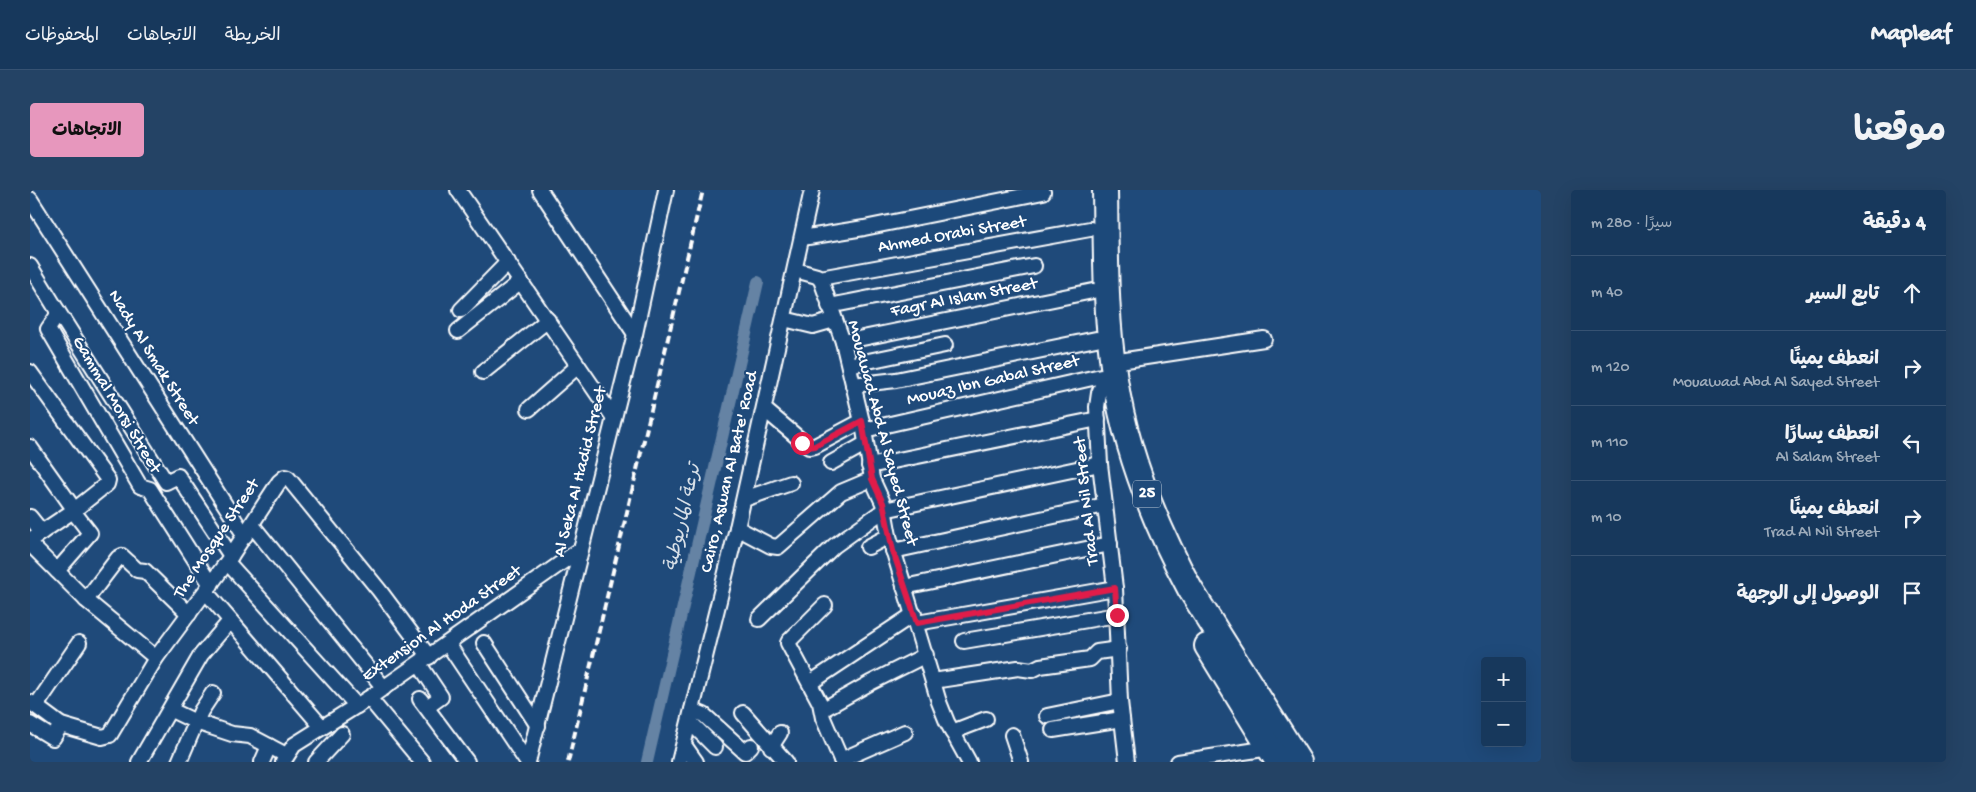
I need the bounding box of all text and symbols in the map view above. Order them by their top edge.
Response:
text: Mapleaf [1871,20,1951,49]
text: المحفوظات [25,26,99,47]
text: الاتجاهات [127,26,197,47]
text: الخريطة [225,26,281,47]
button: الاتجاهات [30,103,144,157]
text: موقعنا [1853,113,1946,154]
street label: Ahmed Orabi Street [876,211,1029,258]
text: 4 دقيقة [1863,212,1926,237]
text: سيرًا · 280 m [1591,215,1672,234]
street label: Fagr Al Islam Street [888,273,1041,323]
icon: ahead [1898,279,1926,307]
text: 40 m [1591,284,1623,303]
text: تابع السير [1807,284,1879,307]
street label: Nady Al Smak Street [103,286,204,431]
street label: Mouawad Abd Al Sayed Street [842,318,923,549]
street label: Gammal Morsi Street [67,333,166,479]
text: انعطف يمينًا [1790,349,1879,372]
street label: Mouaz Ibn Gabal Street [905,351,1083,411]
icon: right [1898,354,1926,382]
text: 120 m [1591,359,1630,378]
street label: Cairo, Aswan Al Bate' Road [697,368,764,575]
text: Mouawad Abd Al Sayed Street [1673,374,1879,393]
street label: Al Seka Al Hadid Street [550,383,613,560]
text: انعطف يسارًا [1785,424,1879,447]
icon: left [1898,429,1926,457]
route start [791,432,814,455]
street label: Trad Al Nil Street [1070,434,1104,567]
text: 110 m [1591,434,1628,453]
text: Al Salam Street [1776,449,1879,468]
water label: ترعة الماريوطية [661,459,708,574]
street label: The Mosque Street [169,474,266,603]
road number: 25 [1133,480,1161,508]
text: انعطف يمينًا [1790,499,1879,522]
icon: right [1898,504,1926,532]
text: 10 m [1591,509,1622,528]
text: Trad Al Nil Street [1764,524,1879,543]
street label: Extension Al Hoda Street [358,560,527,687]
icon: arrive [1898,579,1926,607]
text: الوصول إلى الوجهة [1736,584,1879,607]
route end [1106,604,1129,627]
map controls [1481,657,1526,747]
button: + [1481,657,1526,702]
button: − [1481,702,1526,747]

